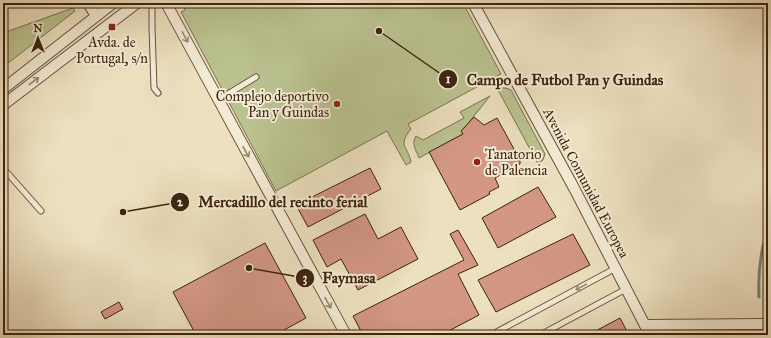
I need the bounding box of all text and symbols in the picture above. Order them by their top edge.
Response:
north arrow [18,18,58,58]
text: N [33,22,43,35]
marker: Avda. de Portugal, s/n [107,22,117,32]
one-way arrow [181,31,189,43]
place label: Avda. de Portugal, s/n [76,34,148,67]
callout: Campo de Futbol Pan y Guindas [438,66,671,93]
text: Campo de Futbol Pan y Guindas [467,71,664,90]
text: 1 [446,72,451,86]
one-way arrow [28,77,39,86]
place label: Complejo deportivo Pan y Guindas [216,88,329,121]
marker: Complejo deportivo Pan y Guindas [332,99,342,109]
street label: Avenida Comunidad Europea [539,104,633,261]
one-way arrow [243,146,251,158]
place label: Tanatorio de Palencia [485,146,547,179]
marker: Tanatorio de Palencia [472,157,482,167]
callout: Mercadillo del recinto ferial [170,189,375,216]
text: Mercadillo del recinto ferial [198,193,369,211]
text: 2 [177,195,184,209]
callout: Faymasa [295,264,384,291]
text: Faymasa [322,269,376,288]
text: 3 [303,271,308,286]
one-way arrow [575,283,587,291]
one-way arrow [325,297,333,309]

